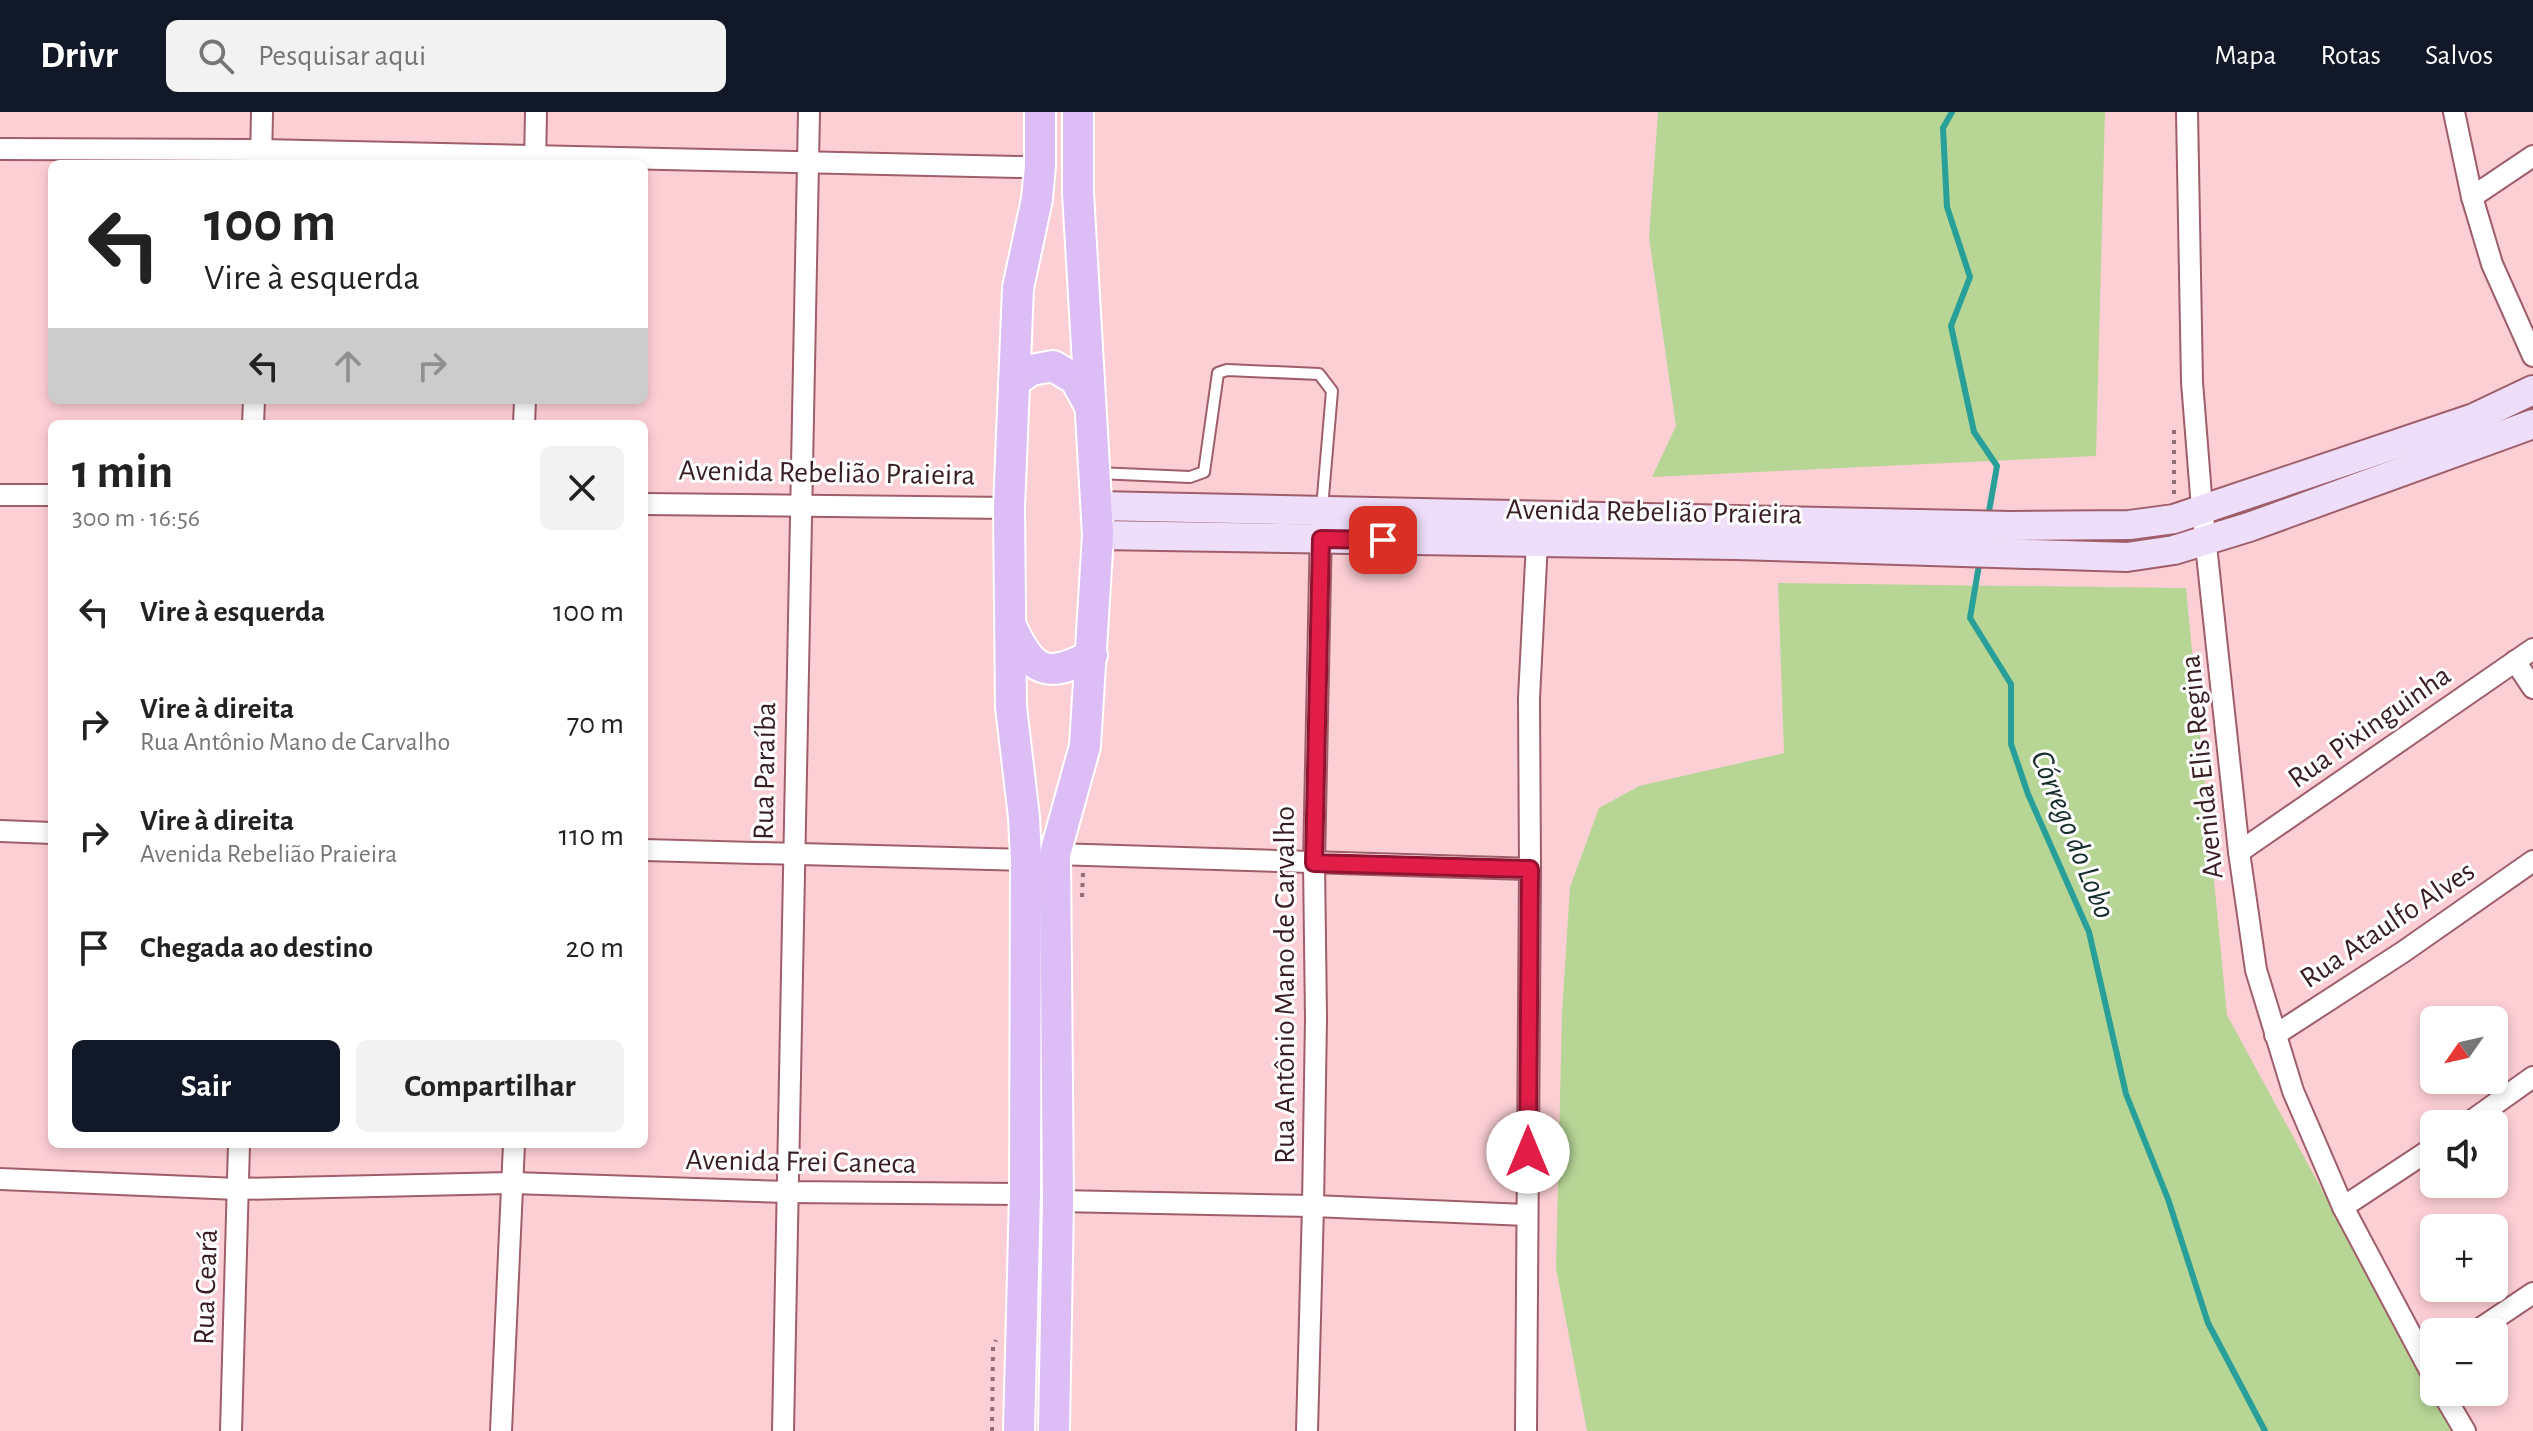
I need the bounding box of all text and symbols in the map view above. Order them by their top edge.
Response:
search box [166,20,726,92]
icon: search [194,34,238,78]
text: Drivr [40,37,118,75]
text: Pesquisar aqui [258,41,426,71]
text: Mapa [2215,42,2276,70]
text: Rotas [2320,42,2381,70]
text: Salvos [2425,42,2493,70]
icon: left [72,192,176,296]
text: 100 m [204,195,336,251]
text: Vire à esquerda [204,260,420,296]
icon: left [242,344,286,388]
icon: ahead [326,344,370,388]
icon: right [410,344,454,388]
button: close [540,446,624,530]
text: 1 min [72,449,173,497]
street label: Avenida Rebelião Praieira [678,455,976,491]
street label: Avenida Rebelião Praieira [1505,494,1803,530]
text: 300 m · 16:56 [72,505,200,531]
pin [1349,506,1417,574]
icon: arrive [1361,518,1405,562]
icon: left [72,590,116,634]
text: Vire à esquerda [140,597,325,627]
text: 100 m [553,597,624,627]
street label: Avenida Elis Regina [2175,653,2229,881]
street label: Rua Pixinguinha [2283,660,2456,794]
text: Vire à direita [140,694,294,724]
icon: right [72,702,116,746]
street label: Rua Paraíba [749,702,781,840]
text: 70 m [567,709,624,739]
text: Rua Antônio Mano de Carvalho [140,729,450,755]
water label: Córrego do Lobo [2025,746,2121,923]
text: Vire à direita [140,806,294,836]
street label: Rua Antônio Mano de Carvalho [1270,806,1300,1164]
icon: right [72,814,116,858]
text: 110 m [559,821,624,851]
text: Avenida Rebelião Praieira [140,841,397,867]
street label: Rua Ataulfo Alves [2295,856,2480,994]
icon: arrive [72,926,116,970]
text: Chegada ao destino [140,933,373,963]
text: 20 m [566,933,624,963]
north arrow [2420,1006,2508,1094]
map controls [2420,1006,2508,1406]
button: Sair [72,1040,340,1132]
button: Compartilhar [356,1040,624,1132]
position arrow [1486,1110,1570,1194]
button: sound [2420,1110,2508,1198]
street label: Avenida Frei Caneca [685,1145,917,1179]
button: + [2420,1214,2508,1302]
street label: Rua Ceará [189,1229,223,1345]
button: − [2420,1318,2508,1406]

